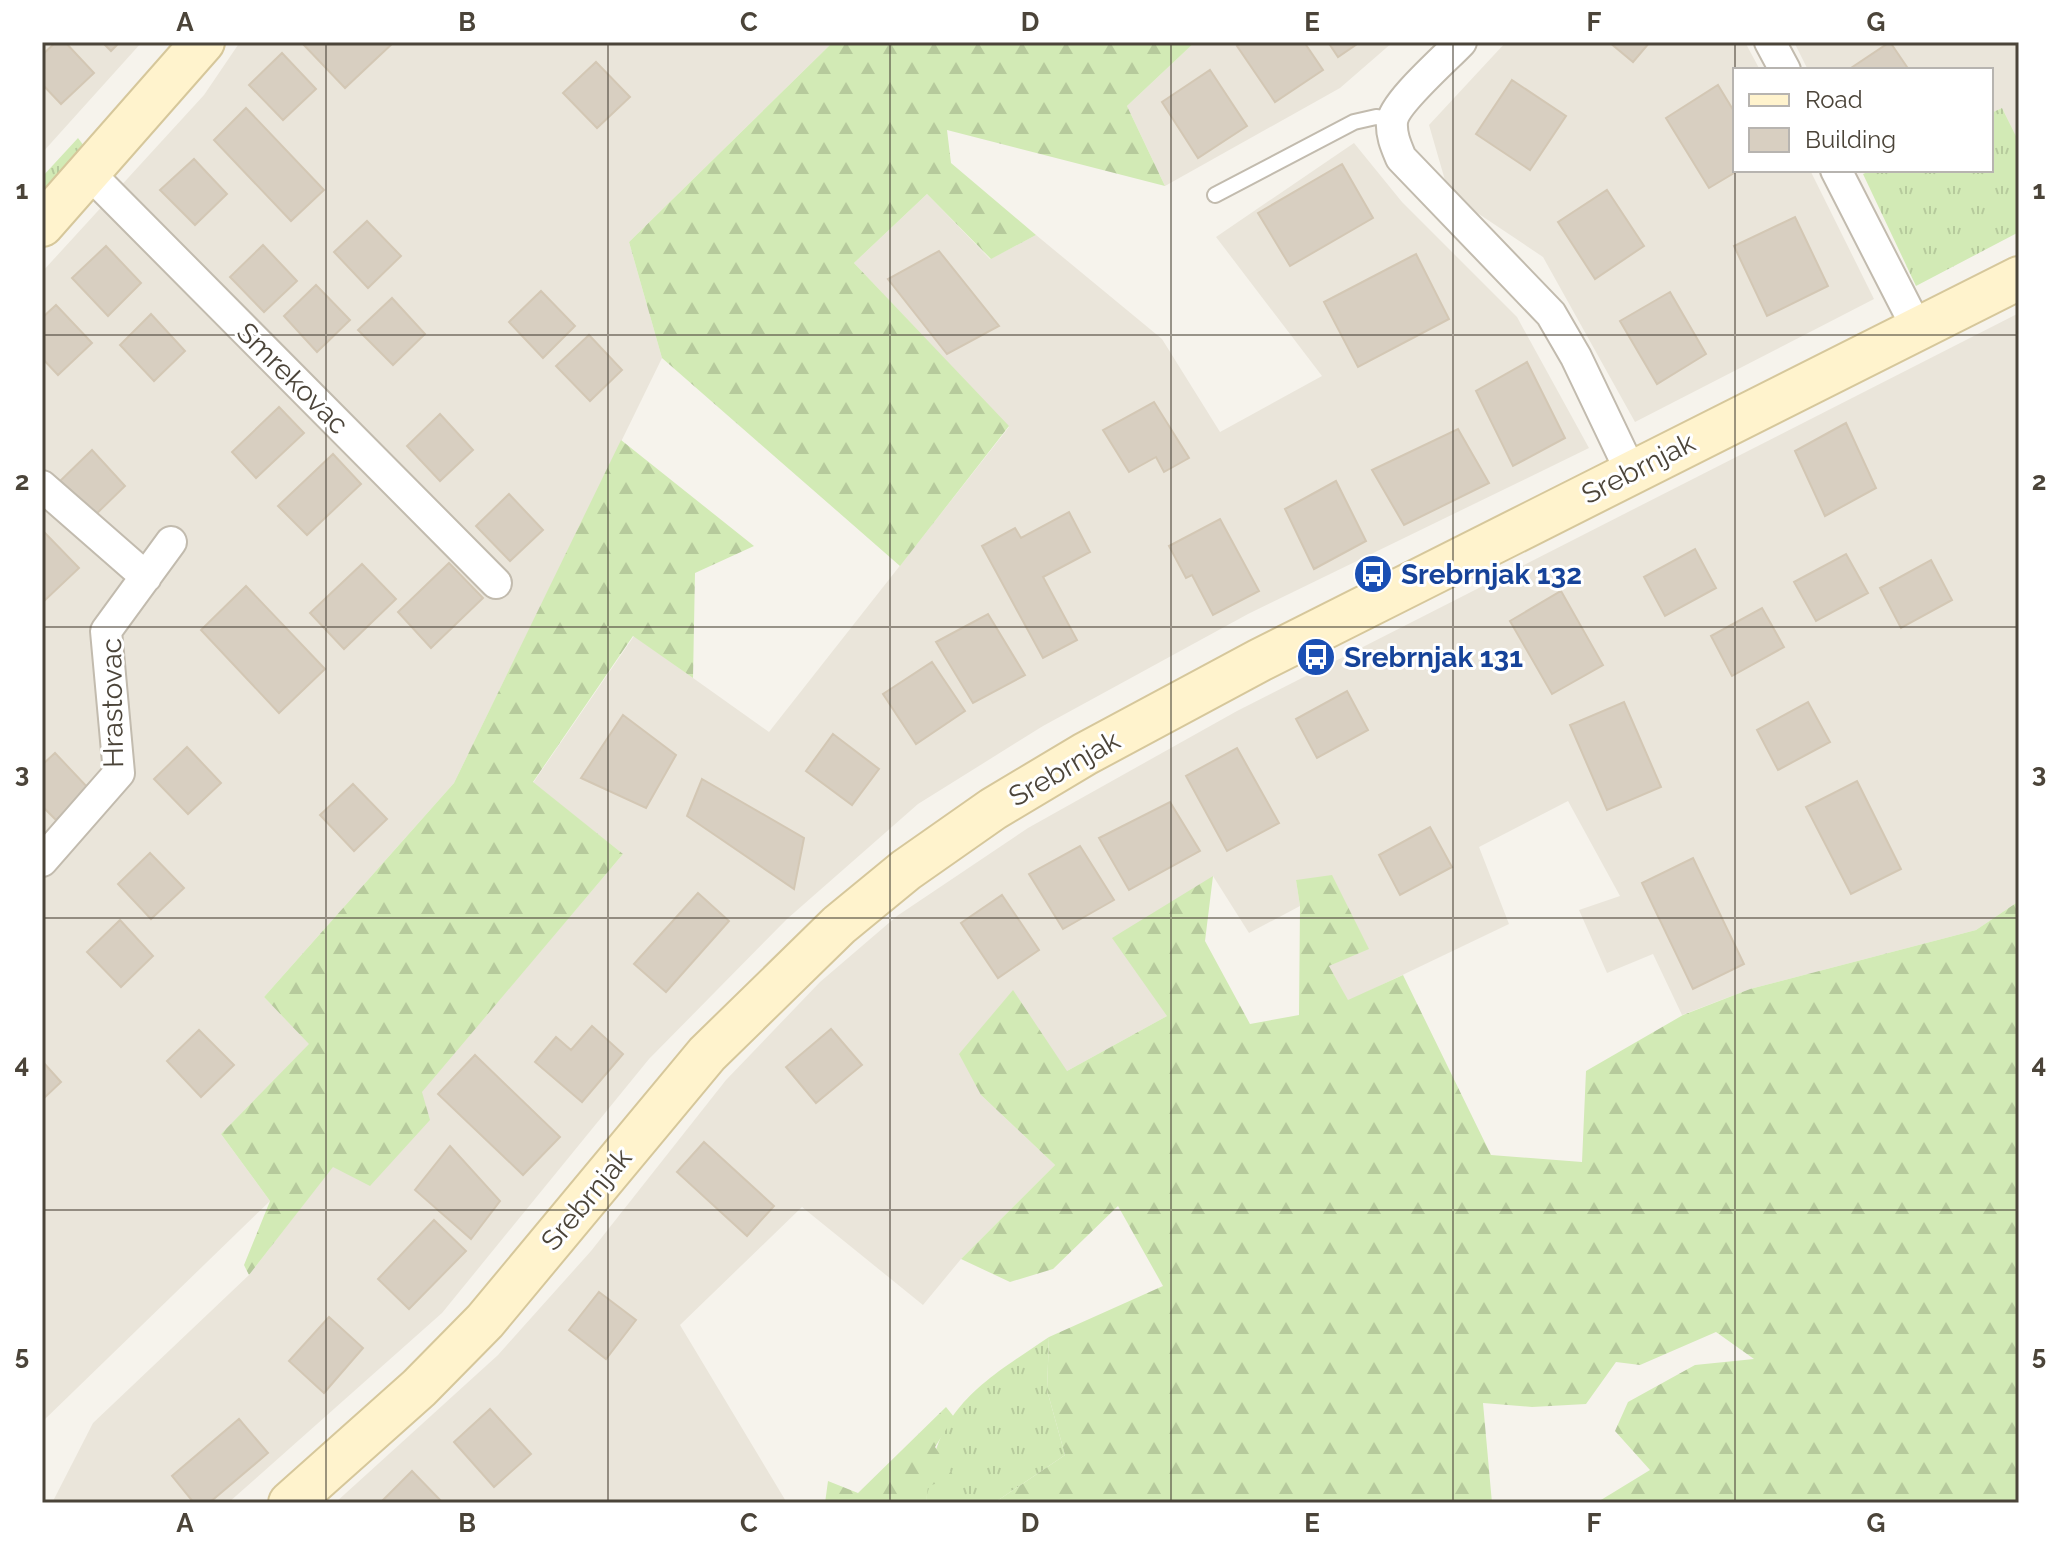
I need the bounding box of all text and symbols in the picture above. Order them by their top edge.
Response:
text: A [176,7,194,37]
text: B [458,7,476,37]
text: C [740,7,758,37]
text: D [1021,7,1039,37]
text: E [1304,7,1320,37]
text: F [1587,7,1602,37]
text: G [1867,7,1885,37]
legend [1733,68,1993,172]
text: Road [1805,85,1863,114]
text: Building [1805,125,1896,154]
text: 1 [16,175,29,205]
text: 1 [2033,175,2046,205]
street label: Smrekovac [230,316,355,441]
street label: Srebrnjak [1576,426,1700,511]
text: 2 [15,466,29,496]
text: 2 [2032,466,2046,496]
bus stop icon: Srebrnjak 132 [1352,553,1394,595]
place label: Srebrnjak 132 [1401,558,1582,591]
bus stop icon: Srebrnjak 131 [1295,636,1337,678]
street label: Hrastovac [95,638,130,768]
place label: Srebrnjak 131 [1344,641,1523,674]
street label: Srebrnjak [1003,723,1126,813]
text: 3 [15,758,29,788]
text: 3 [2032,758,2046,788]
text: 4 [15,1049,29,1079]
text: 4 [2032,1049,2046,1079]
street label: Srebrnjak [534,1142,639,1257]
text: 5 [15,1340,29,1370]
text: 5 [2032,1340,2046,1370]
text: A [176,1508,194,1538]
text: B [458,1508,476,1538]
text: C [740,1508,758,1538]
text: D [1021,1508,1039,1538]
text: E [1304,1508,1320,1538]
text: F [1587,1508,1602,1538]
text: G [1867,1508,1885,1538]

